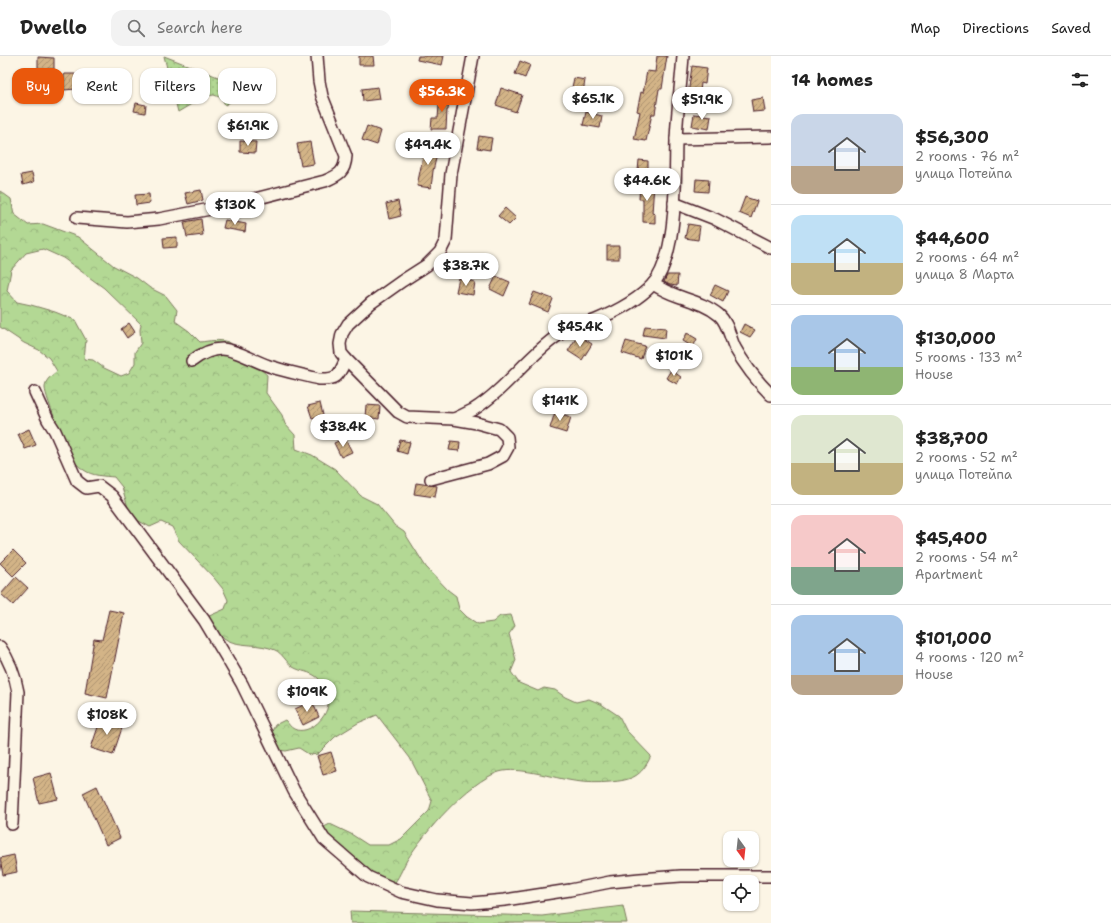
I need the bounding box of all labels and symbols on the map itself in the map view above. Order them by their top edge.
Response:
pin: $56.3K [409,79,475,113]
pin: $65.1K [560,86,626,120]
pin: $51.9K [669,87,735,121]
pin: $61.9K [215,113,281,147]
pin: $49.4K [395,132,461,166]
pin: $44.6K [614,168,680,202]
pin: $130K [207,192,263,226]
pin: $38.7K [433,253,499,287]
pin: $45.4K [547,314,613,348]
pin: $101K [646,343,702,377]
pin: $141K [532,388,588,422]
pin: $38.4K [310,414,376,448]
pin: $109K [279,679,335,713]
pin: $108K [79,702,135,736]
north arrow [723,831,759,867]

